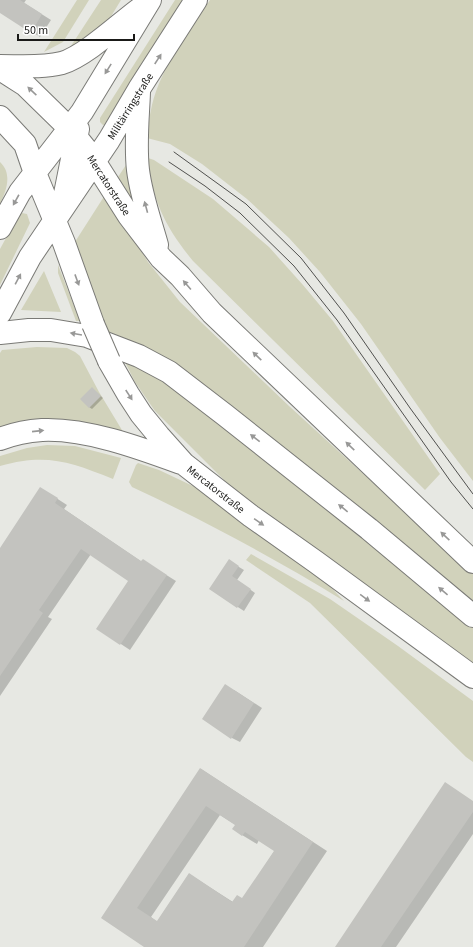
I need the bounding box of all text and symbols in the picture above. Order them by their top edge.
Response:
scale bar [18,16,134,42]
text: 50 m [24,22,48,39]
one-way arrow [155,53,162,65]
one-way arrow [104,63,111,75]
street label: Militärringstraße [104,70,157,143]
one-way arrow [27,86,37,96]
street label: Mercatorstraße [83,152,134,219]
one-way arrow [12,194,19,205]
one-way arrow [143,201,149,213]
one-way arrow [15,273,22,285]
one-way arrow [74,274,80,286]
one-way arrow [183,280,192,290]
one-way arrow [70,331,82,337]
one-way arrow [252,351,262,361]
one-way arrow [125,389,132,401]
one-way arrow [32,427,44,434]
one-way arrow [250,434,261,442]
one-way arrow [346,442,355,451]
street label: Mercatorstraße [184,462,248,517]
one-way arrow [338,504,349,512]
one-way arrow [254,518,265,526]
one-way arrow [440,531,450,540]
one-way arrow [438,587,448,596]
one-way arrow [359,594,370,602]

